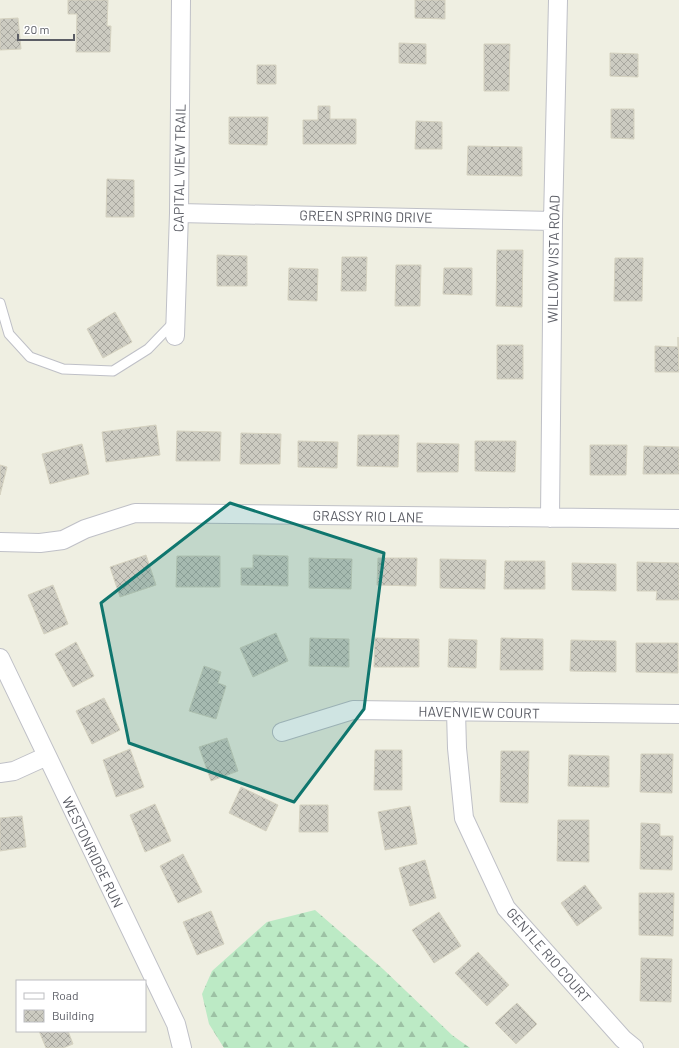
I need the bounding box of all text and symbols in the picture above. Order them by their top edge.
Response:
scale bar [18,16,74,42]
text: 20 m [24,22,50,36]
street label: CAPITAL VIEW TRAIL [169,104,189,232]
street label: WILLOW VISTA ROAD [543,195,563,323]
street label: GREEN SPRING DRIVE [299,206,433,226]
street label: GRASSY RIO LANE [312,507,424,525]
street label: HAVENVIEW COURT [418,702,540,722]
street label: WESTONRIDGE RUN [59,794,127,910]
street label: GENTLE RIO COURT [503,904,595,1006]
legend [16,980,146,1032]
text: Road [52,988,79,1002]
text: Building [52,1008,94,1022]

